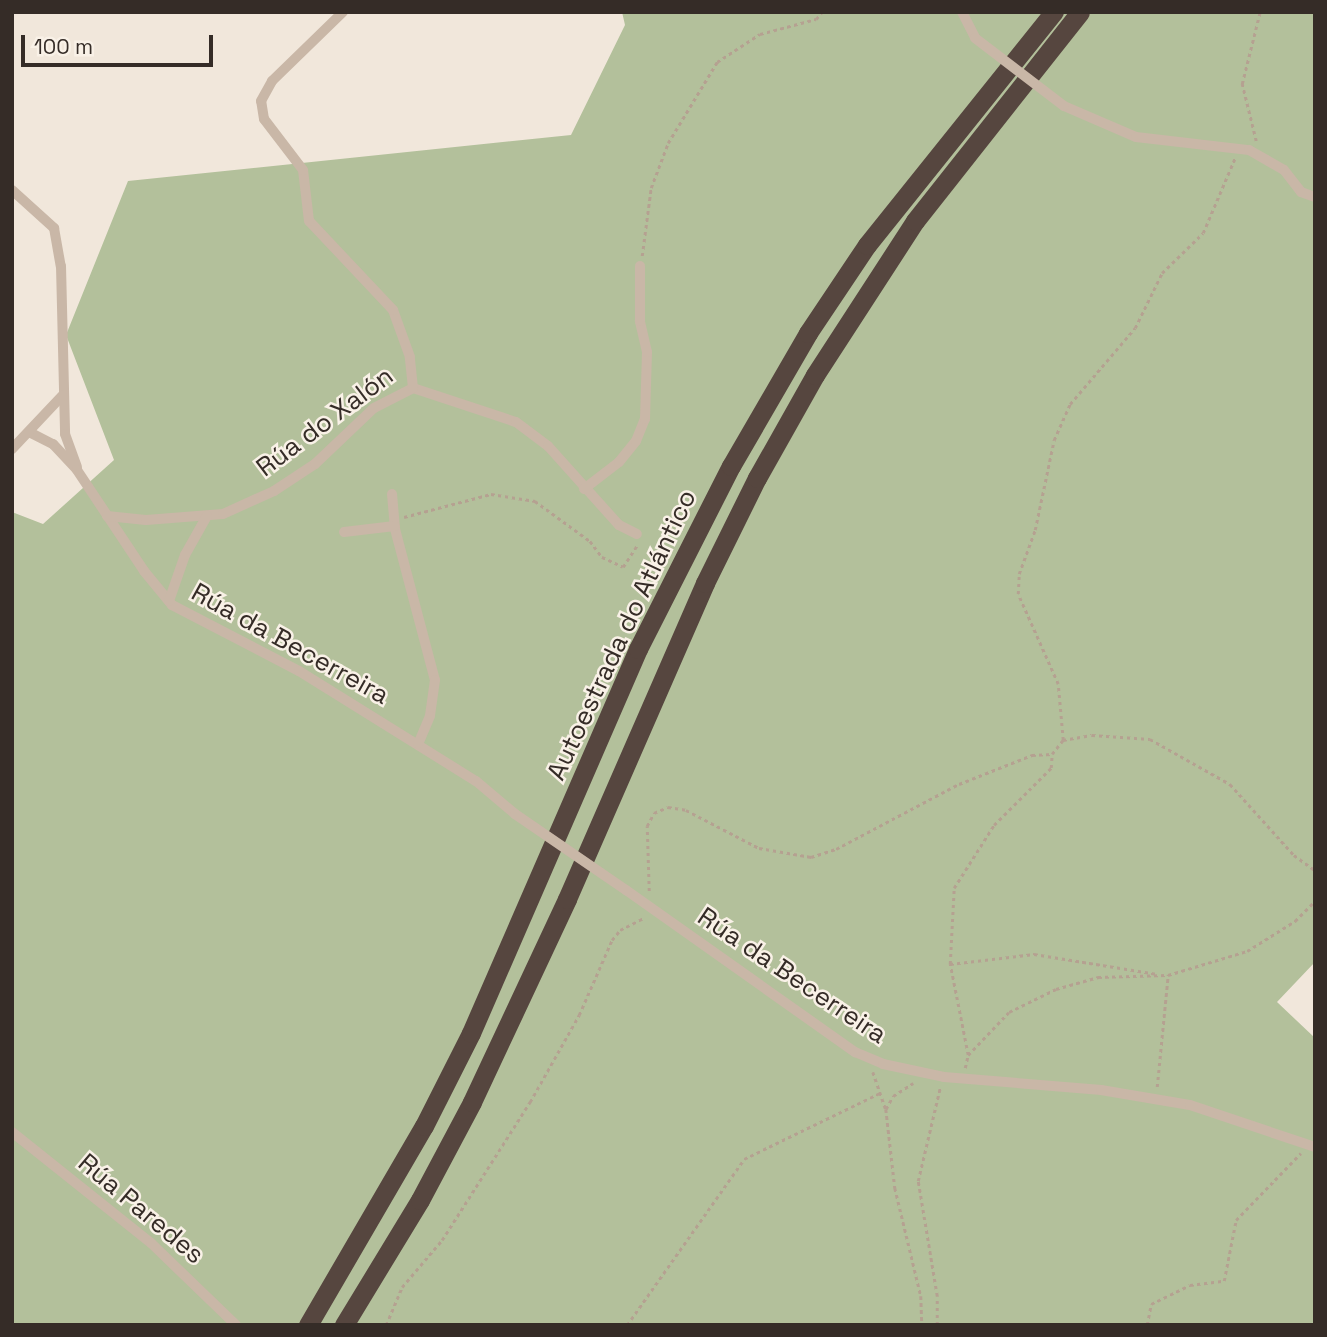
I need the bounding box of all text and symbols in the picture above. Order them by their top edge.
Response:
scale bar [24,21,217,65]
text: 100 m [34,33,93,60]
street label: Rúa do Xalón [250,360,400,484]
street label: Autoestrada do Atlántico [541,485,703,785]
street label: Rúa da Becerreira [186,577,394,711]
street label: Rúa da Becerreira [692,901,892,1051]
street label: Rúa Paredes [72,1147,210,1271]

